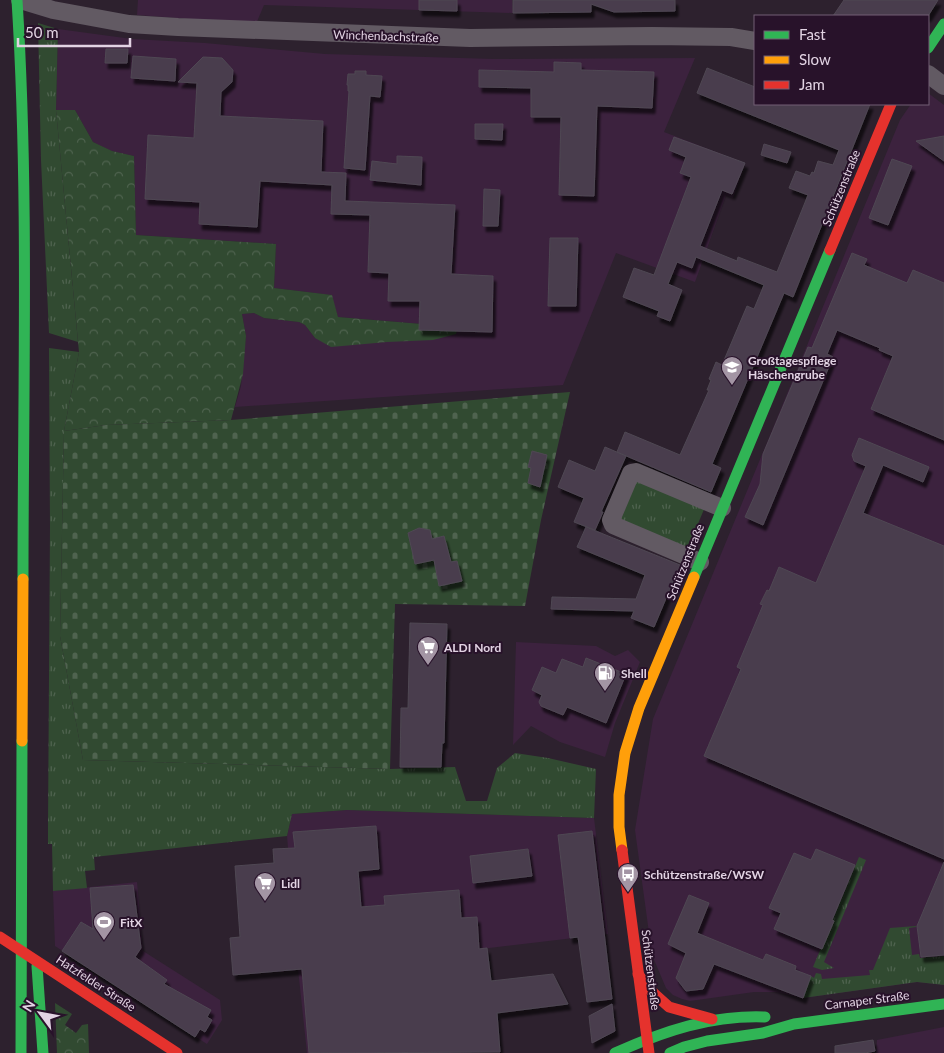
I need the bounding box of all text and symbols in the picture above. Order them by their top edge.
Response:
scale bar [18,15,130,47]
legend [754,15,929,105]
text: 50 m [25,23,59,41]
text: Fast [799,25,826,43]
street label: Winchenbachstraße [333,27,439,45]
text: Slow [799,50,831,68]
text: Jam [799,75,825,93]
street label: Schützenstraße [819,148,863,228]
place label: Großtagespflege Häschengrube [748,353,837,382]
school or university icon: Großtagespflege Häschengrube [720,355,744,386]
street label: Schützenstraße [663,522,707,602]
supermarket icon: ALDI Nord [416,635,440,666]
place label: ALDI Nord [443,640,501,655]
fuel station icon: Shell [593,661,617,692]
place label: Shell [621,666,647,681]
bus stop icon: Schützenstraße/WSW [616,862,640,893]
place label: Schützenstraße/WSW [644,867,764,882]
supermarket icon: Lidl [253,871,277,902]
place label: Lidl [281,876,300,891]
sports icon: FitX [92,910,116,941]
place label: FitX [120,915,143,930]
street label: Schützenstraße [639,929,663,1011]
street label: Hatzfelder Straße [53,952,139,1014]
street label: Carnaper Straße [824,987,910,1013]
north arrow [15,988,65,1038]
text: N [18,997,39,1015]

